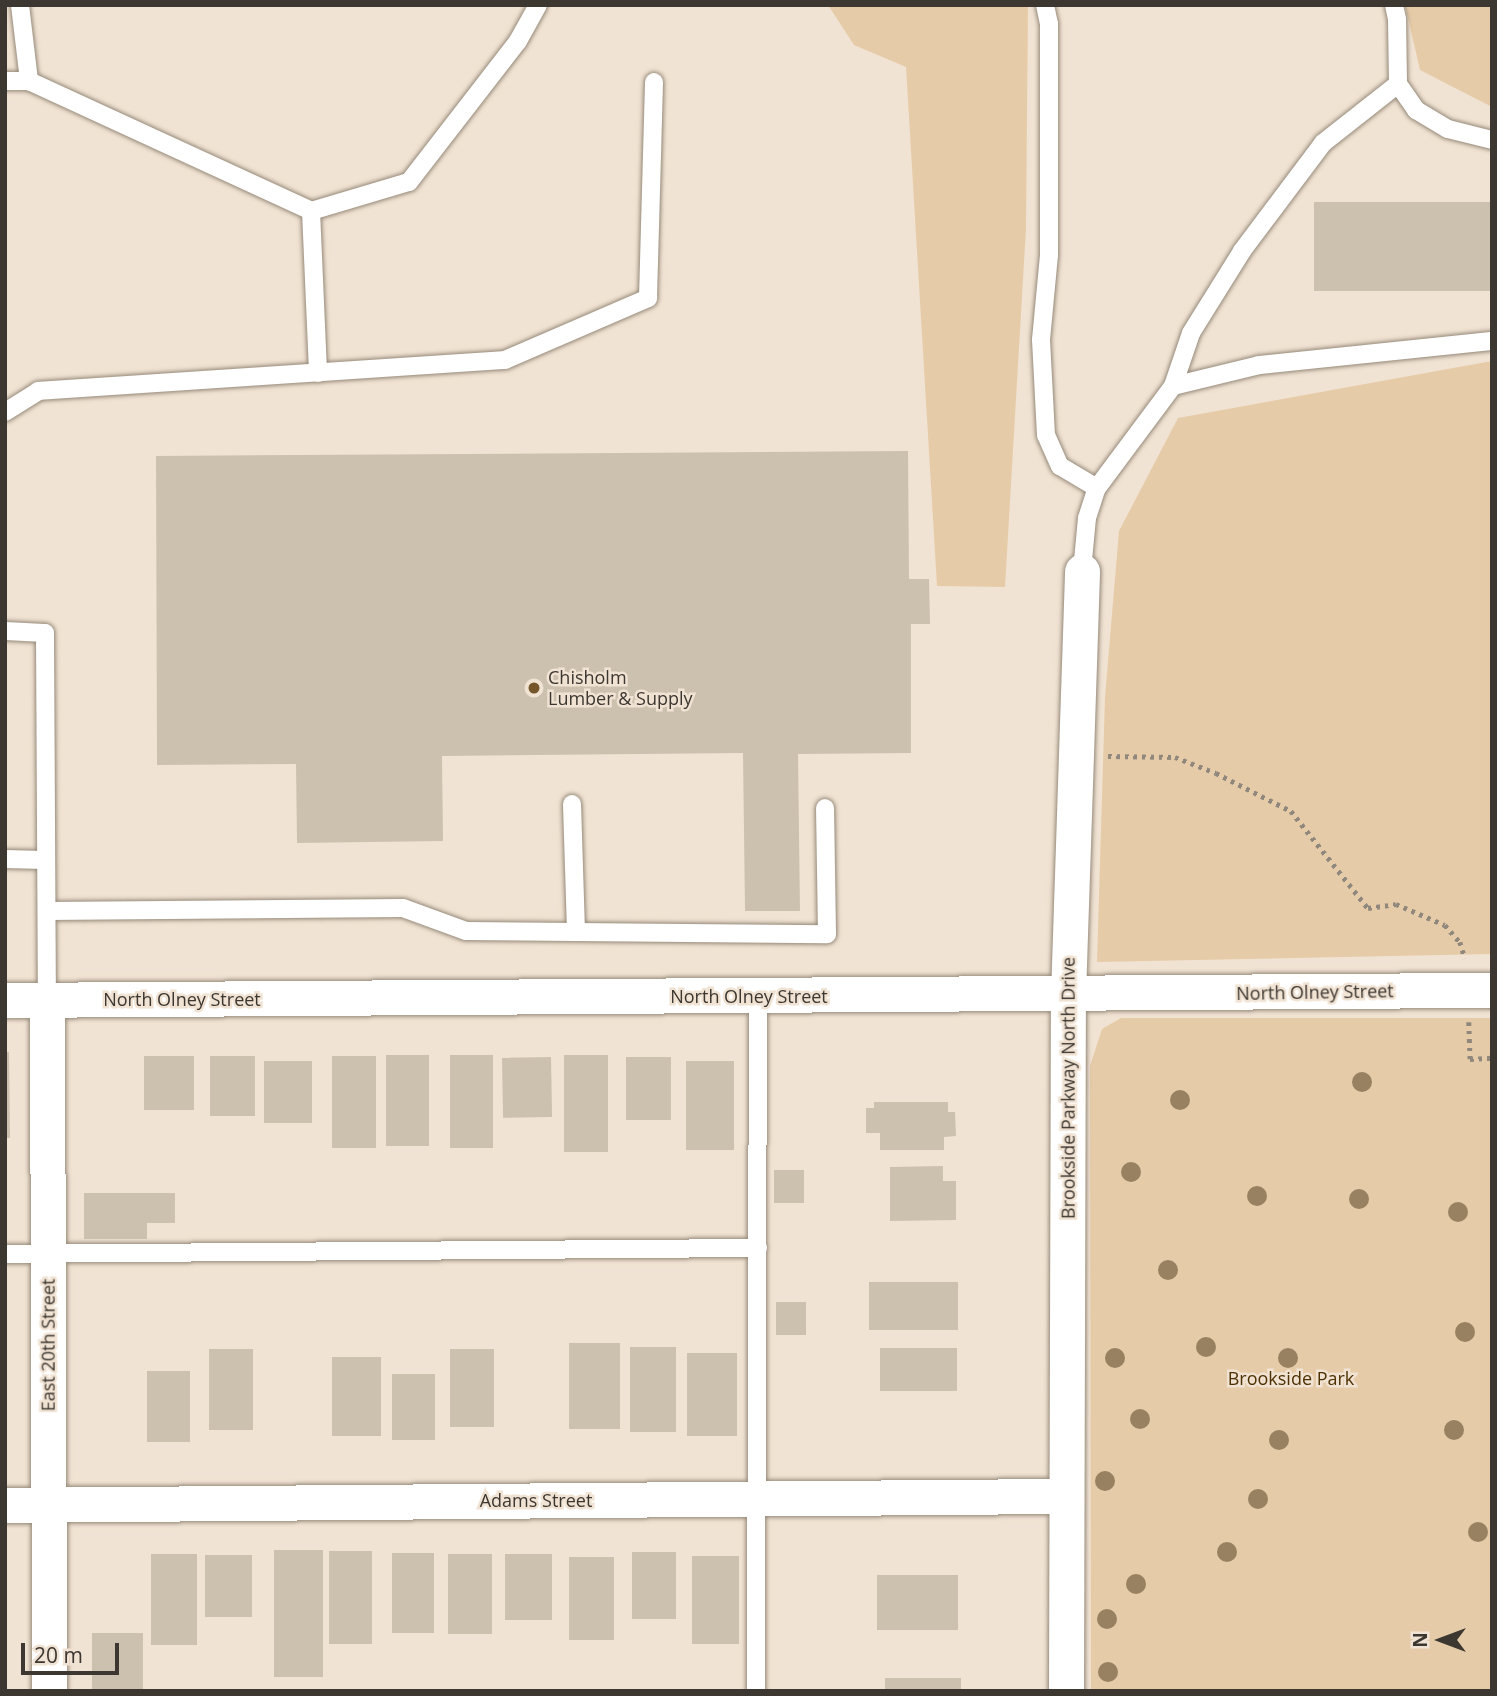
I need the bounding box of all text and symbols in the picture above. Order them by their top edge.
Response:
place label: Chisholm Lumber & Supply [548,667,693,710]
marker: Chisholm Lumber & Supply [526,680,542,696]
street label: Brookside Parkway North Drive [1057,957,1079,1219]
street label: North Olney Street [1236,980,1394,1004]
street label: North Olney Street [670,985,828,1007]
street label: North Olney Street [103,988,261,1010]
street label: East 20th Street [37,1279,59,1411]
park label: Brookside Park [1228,1367,1354,1389]
street label: Adams Street [480,1489,592,1511]
north arrow [1406,1605,1476,1675]
scale bar [24,1630,122,1674]
text: N [1407,1632,1433,1648]
text: 20 m [34,1641,83,1669]

